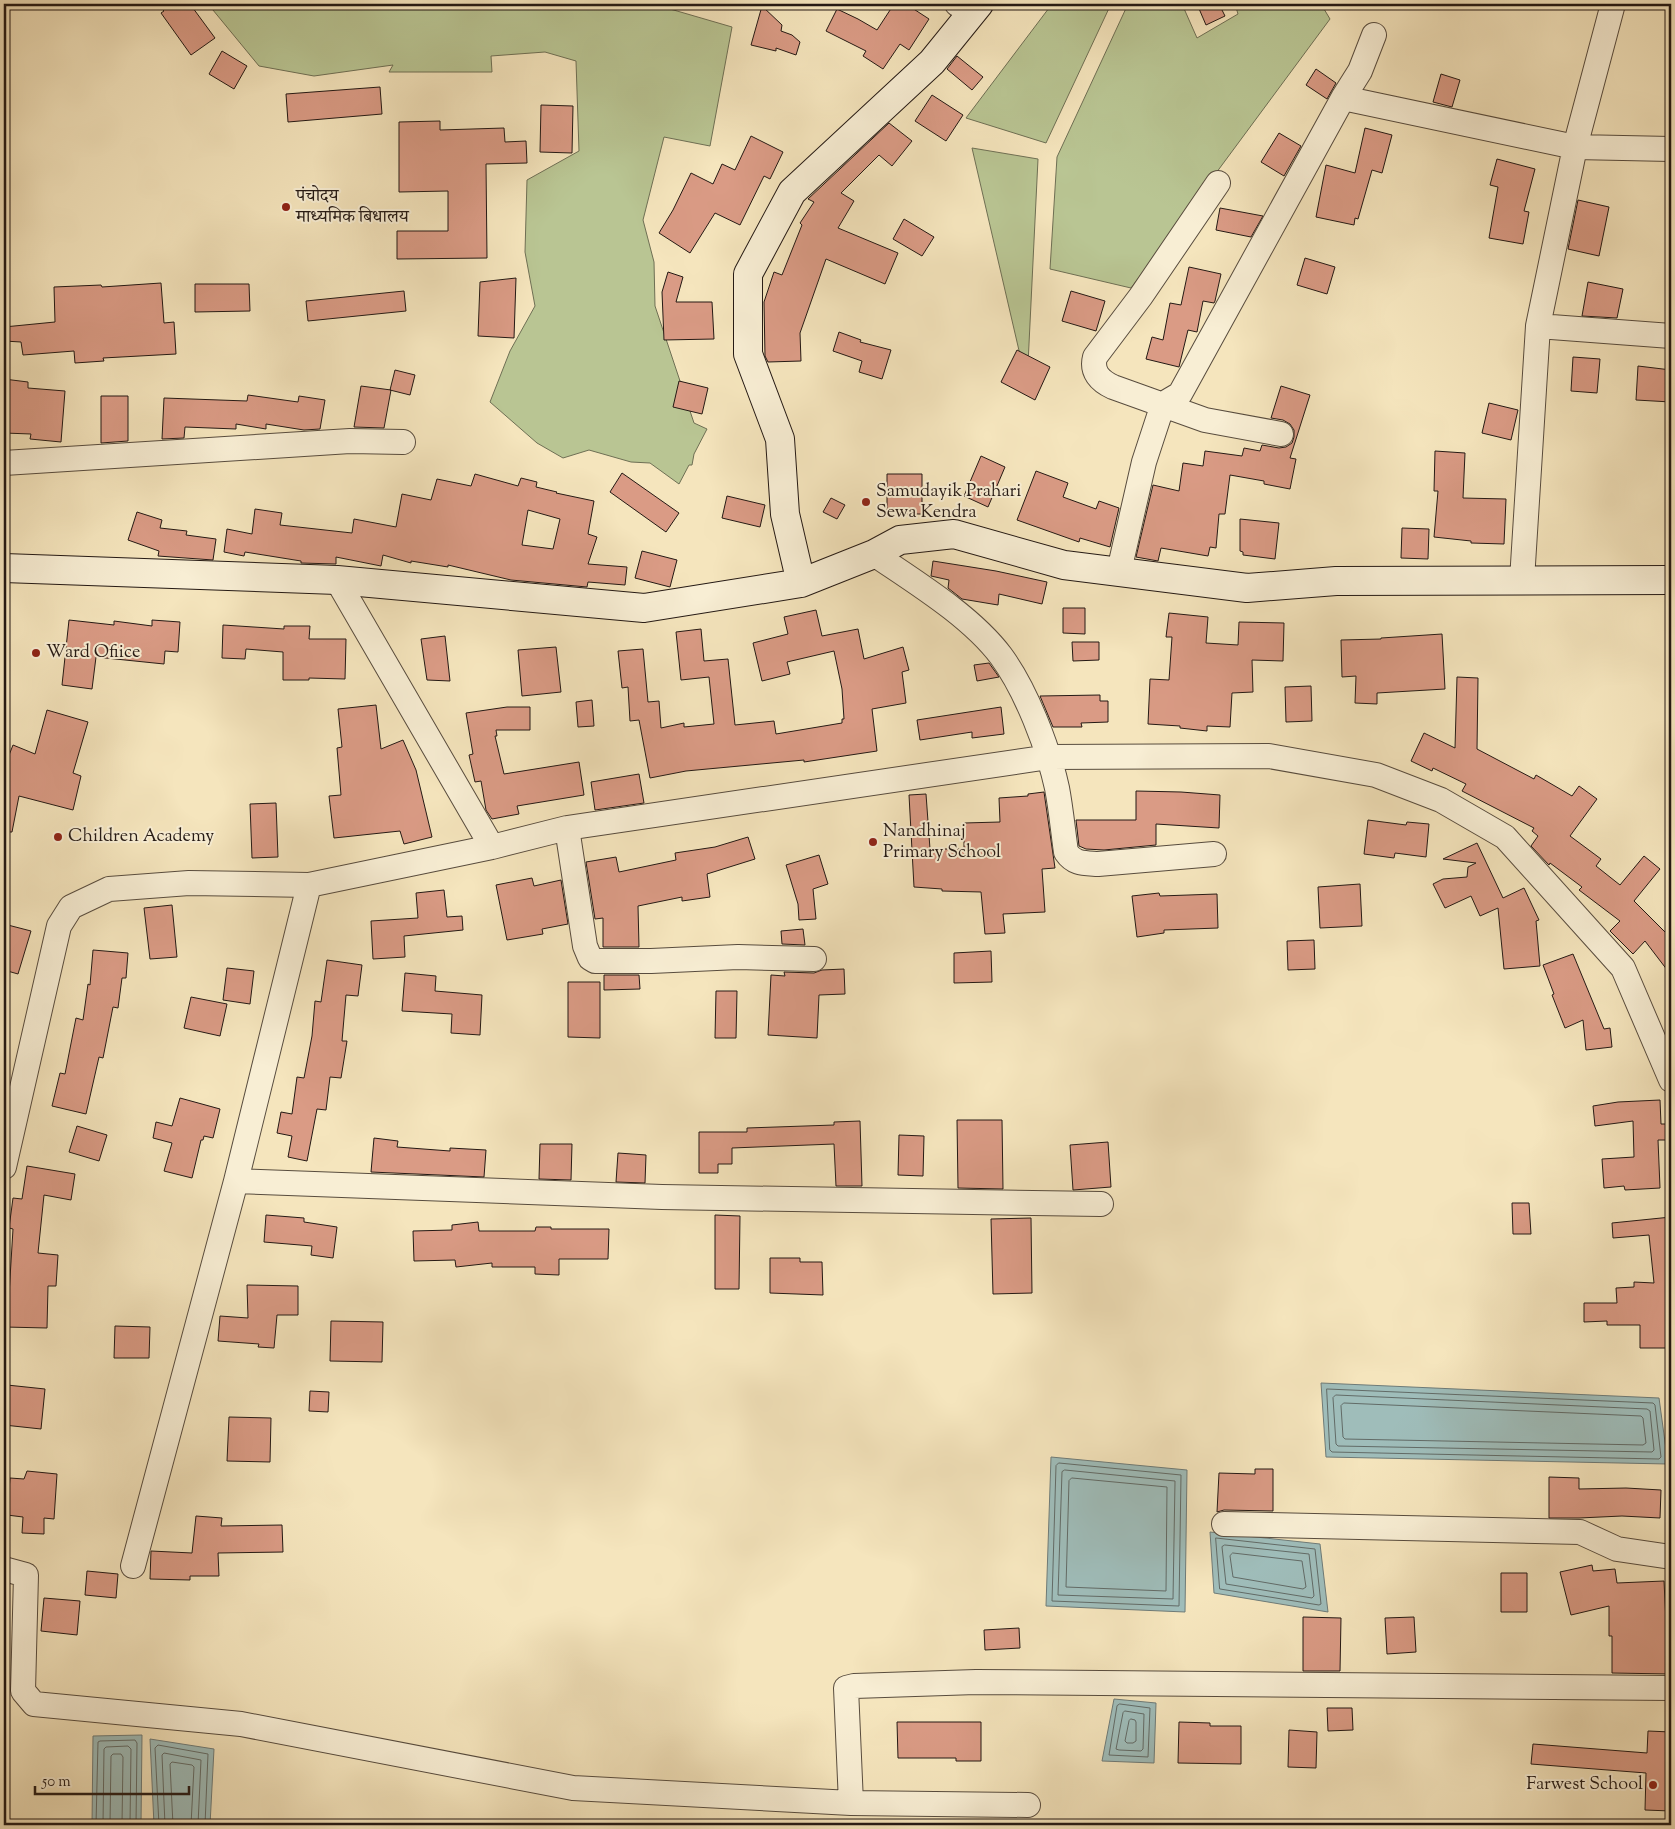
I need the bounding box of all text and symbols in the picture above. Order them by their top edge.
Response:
place label: पंचोदय माध्यमिक बिधालय [295,184,410,231]
marker: पंचोदय माध्यमिक बिधालय [280,201,292,213]
place label: Samudayik Prahari Sewa Kendra [876,479,1021,526]
marker: Samudayik Prahari Sewa Kendra [860,496,872,508]
place label: Ward Ofiice [46,640,140,666]
marker: Ward Ofiice [30,647,42,659]
place label: Nandhinaj Primary School [883,819,1001,866]
place label: Children Academy [68,824,214,850]
marker: Children Academy [52,831,64,843]
marker: Nandhinaj Primary School [867,836,879,848]
scale bar [35,1764,189,1796]
text: 50 m [41,1772,71,1793]
place label: Farwest School [1526,1772,1643,1798]
marker: Farwest School [1647,1779,1659,1791]

